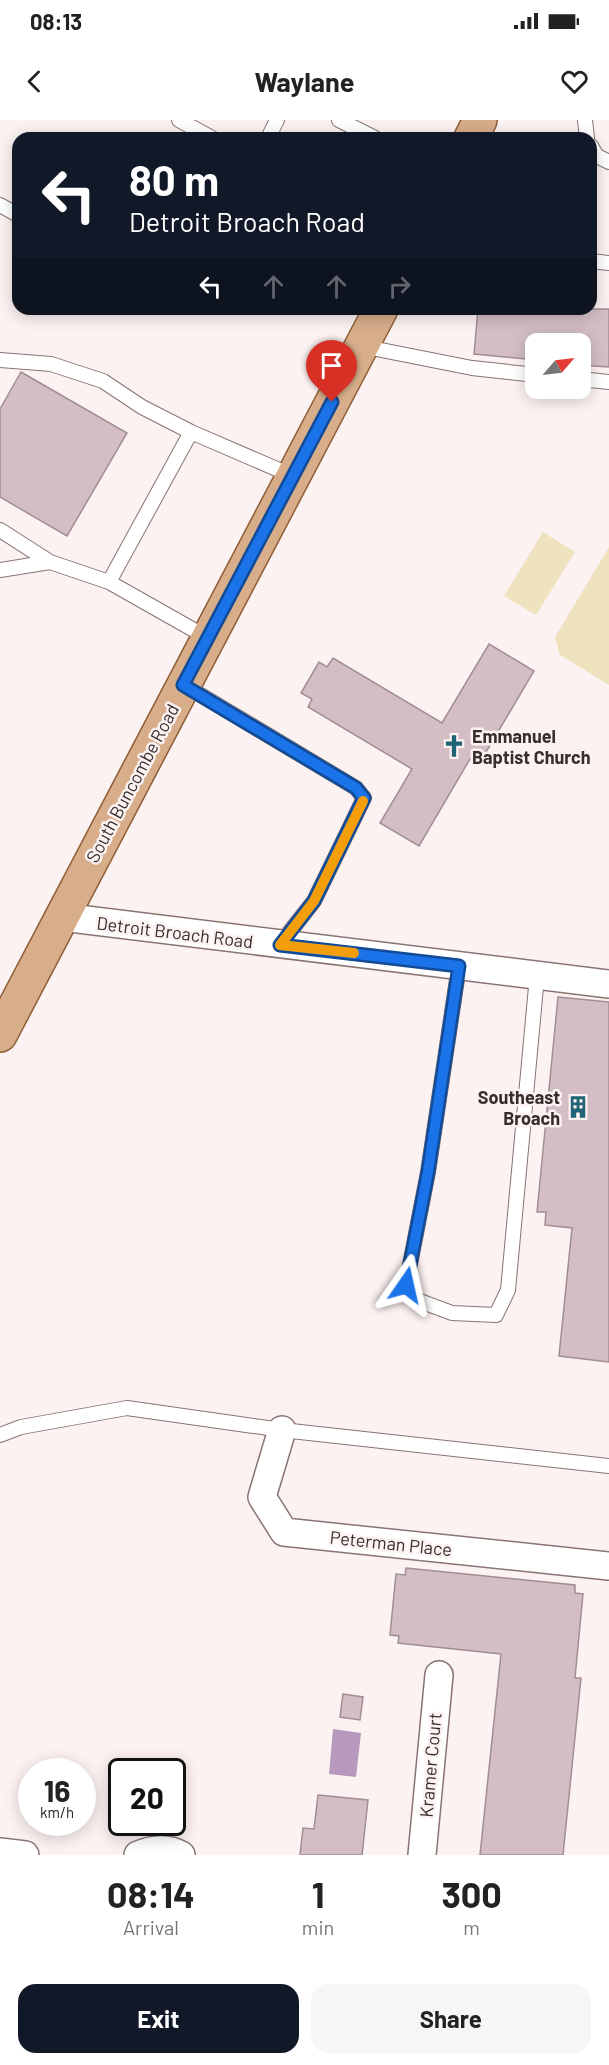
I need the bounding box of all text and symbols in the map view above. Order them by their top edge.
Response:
text: 08:13 [30,8,82,34]
icon: back [18,65,51,98]
text: Waylane [255,65,354,97]
icon: heart [558,65,591,98]
text: 80 m [129,154,219,204]
icon: left [30,156,108,234]
text: Detroit Broach Road [129,205,365,237]
icon: left [194,270,227,303]
icon: ahead [257,270,290,303]
icon: ahead [320,270,353,303]
icon: right [383,270,416,303]
north arrow [525,333,591,399]
map controls [525,333,591,399]
pin [306,340,357,402]
icon: arrive [315,349,348,382]
street label: South Buncombe Road [81,700,183,866]
place label: Emmanuel Baptist Church [472,725,591,768]
church icon: Emmanuel Baptist Church [441,733,467,759]
street label: Detroit Broach Road [96,911,254,953]
place label: Southeast Broach [478,1086,560,1129]
building icon: Southeast Broach [565,1094,591,1120]
position arrow [374,1253,438,1317]
street label: Peterman Place [329,1526,453,1560]
street label: Kramer Court [414,1712,446,1818]
speed limit sign: 20 [108,1758,186,1836]
text: 16 [44,1772,70,1808]
text: km/h [40,1803,74,1821]
text: 08:14 [107,1872,195,1915]
text: 1 [312,1872,324,1915]
text: 300 [441,1872,502,1915]
text: Arrival [123,1915,179,1939]
text: min [302,1915,334,1939]
text: m [463,1915,480,1939]
button: Exit [18,1984,299,2053]
button: Share [311,1984,591,2053]

